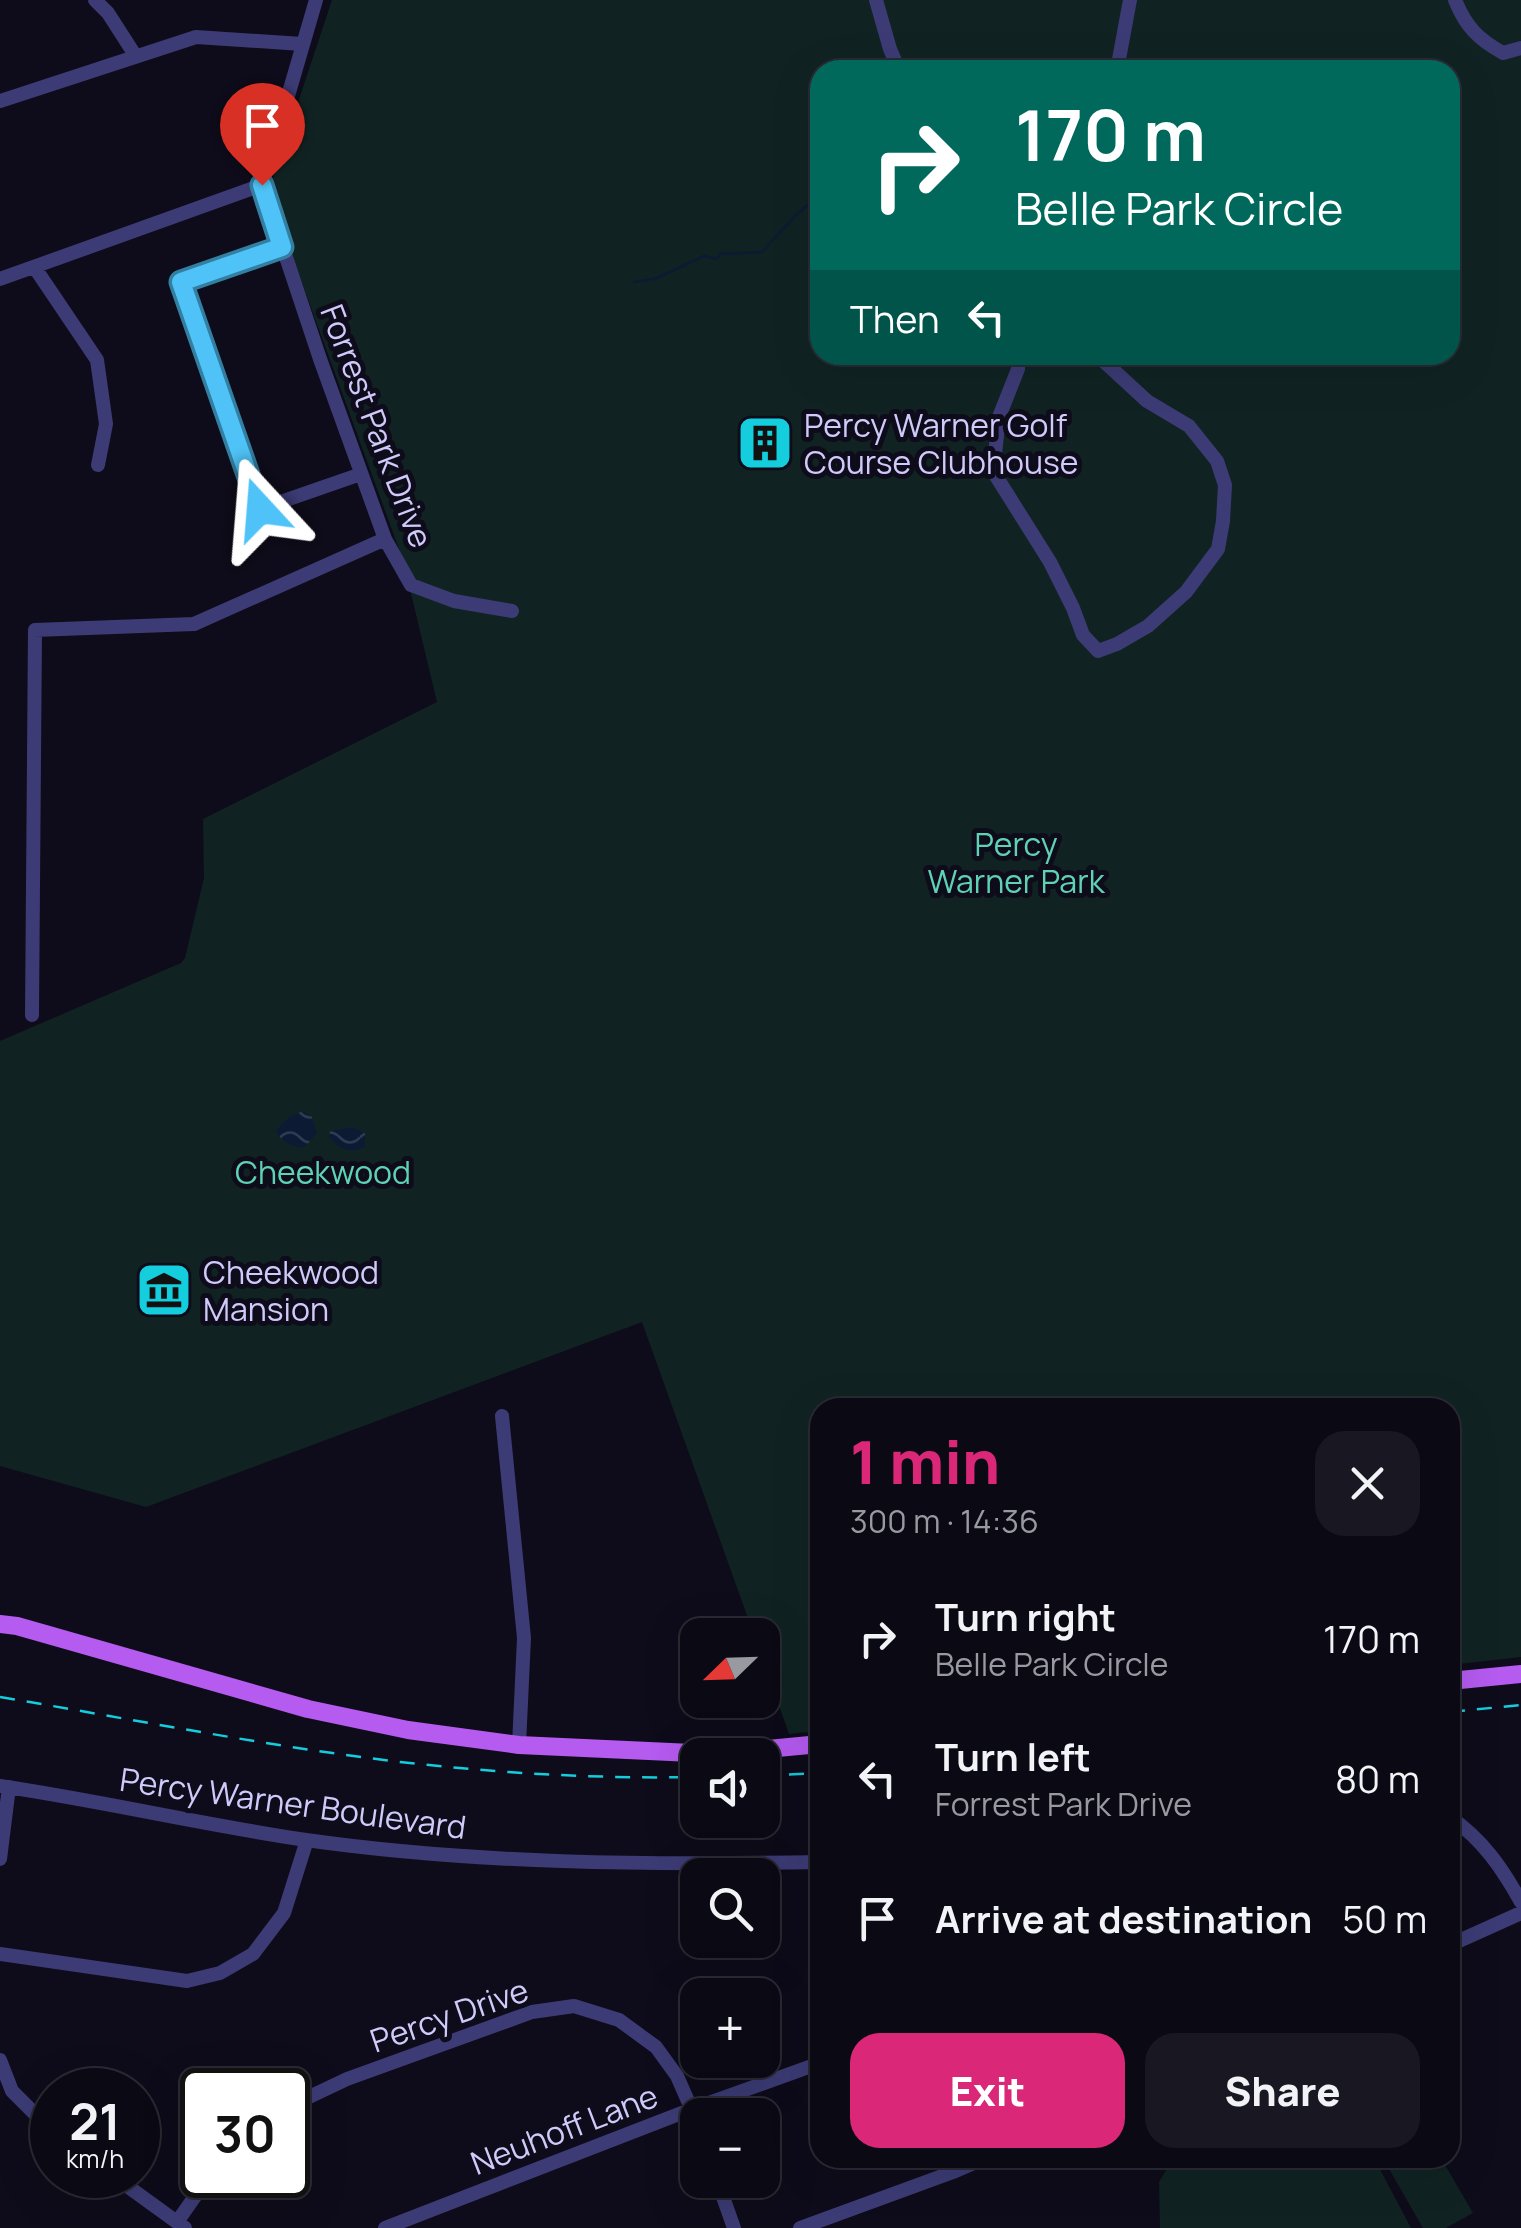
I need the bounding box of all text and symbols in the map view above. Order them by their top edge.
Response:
pin [220,83,305,186]
text: 170 m [1015,86,1206,182]
icon: arrive [235,98,290,153]
icon: right [850,100,980,230]
text: Belle Park Circle [1015,177,1343,239]
icon: left [959,290,1014,345]
text: Then [850,292,939,344]
street label: Forrest Park Drive [310,298,444,554]
place label: Percy Warner Golf Course Clubhouse [804,403,1078,484]
building icon: Percy Warner Golf Course Clubhouse [735,413,795,473]
position arrow [208,457,312,561]
park label: Percy Warner Park [927,822,1106,903]
park label: Cheekwood [235,1150,411,1194]
place label: Cheekwood Mansion [203,1250,379,1331]
museum icon: Cheekwood Mansion [134,1260,194,1320]
text: 1 min [850,1420,1000,1502]
button: close [1315,1431,1420,1536]
text: 300 m · 14:36 [850,1499,1039,1543]
text: Turn right [935,1590,1116,1642]
icon: right [850,1611,905,1666]
text: 170 m [1323,1612,1420,1664]
north arrow [680,1618,780,1718]
map controls [680,1618,780,2198]
text: Belle Park Circle [935,1642,1169,1686]
text: Turn left [935,1730,1091,1782]
button: sound [680,1738,780,1838]
icon: left [850,1751,905,1806]
text: 80 m [1335,1752,1420,1804]
street label: Percy Warner Boulevard [117,1757,469,1849]
text: Forrest Park Drive [935,1782,1192,1826]
button: search [680,1858,780,1958]
icon: arrive [850,1891,905,1946]
text: Arrive at destination [935,1892,1312,1944]
text: 50 m [1342,1892,1427,1944]
street label: Percy Drive [364,1967,534,2063]
button: + [680,1978,780,2078]
button: Exit [850,2033,1125,2148]
button: Share [1145,2033,1420,2148]
speed limit sign: 30 [180,2068,310,2198]
street label: Neuhoff Lane [464,2073,664,2185]
text: 21 [69,2087,121,2155]
button: − [680,2098,780,2198]
text: km/h [66,2141,124,2176]

